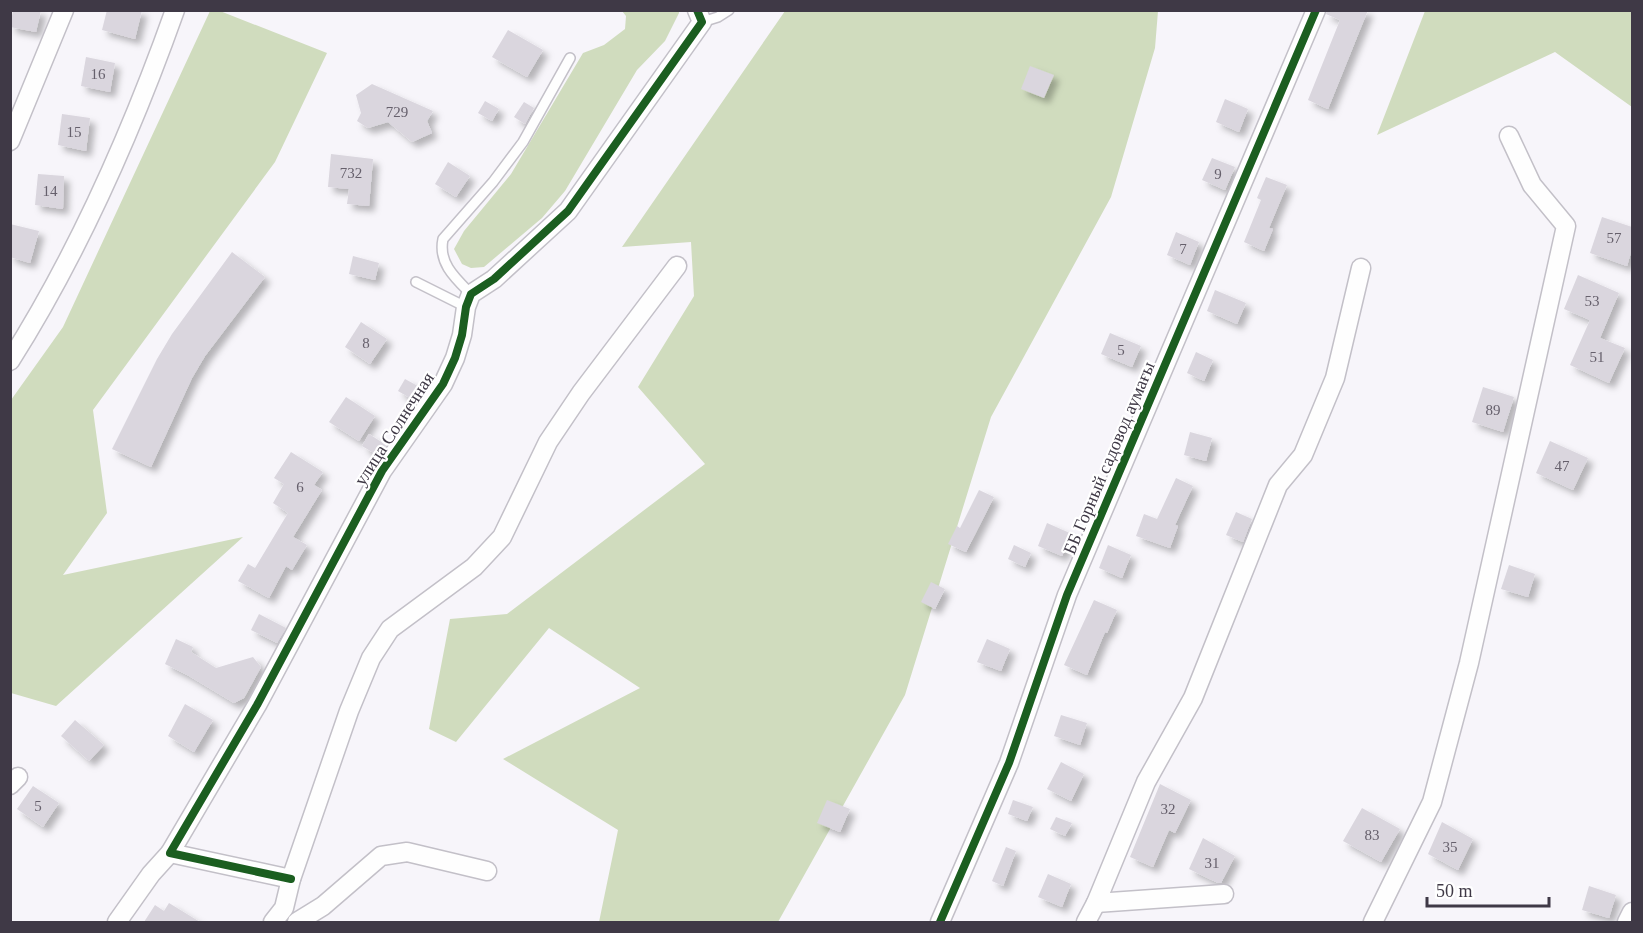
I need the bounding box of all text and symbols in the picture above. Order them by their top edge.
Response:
house number: 16 [91,66,106,82]
house number: 729 [386,104,408,120]
house number: 15 [67,124,82,140]
house number: 732 [340,165,362,181]
house number: 9 [1214,166,1222,182]
house number: 14 [43,183,58,199]
house number: 57 [1607,230,1622,246]
house number: 7 [1179,241,1187,257]
house number: 53 [1585,293,1600,309]
house number: 8 [362,335,370,351]
house number: 5 [1117,342,1125,358]
house number: 51 [1590,349,1605,365]
street label: ББ Горный садовод аумағы [1059,359,1159,557]
street label: улица Солнечная [350,369,438,489]
house number: 89 [1486,402,1501,418]
house number: 47 [1555,458,1570,474]
house number: 6 [296,479,304,495]
house number: 5 [34,798,42,814]
house number: 32 [1161,801,1176,817]
house number: 83 [1365,827,1380,843]
house number: 35 [1443,839,1458,855]
house number: 31 [1205,855,1220,871]
scale bar [1427,870,1548,908]
text: 50 m [1436,881,1473,901]

